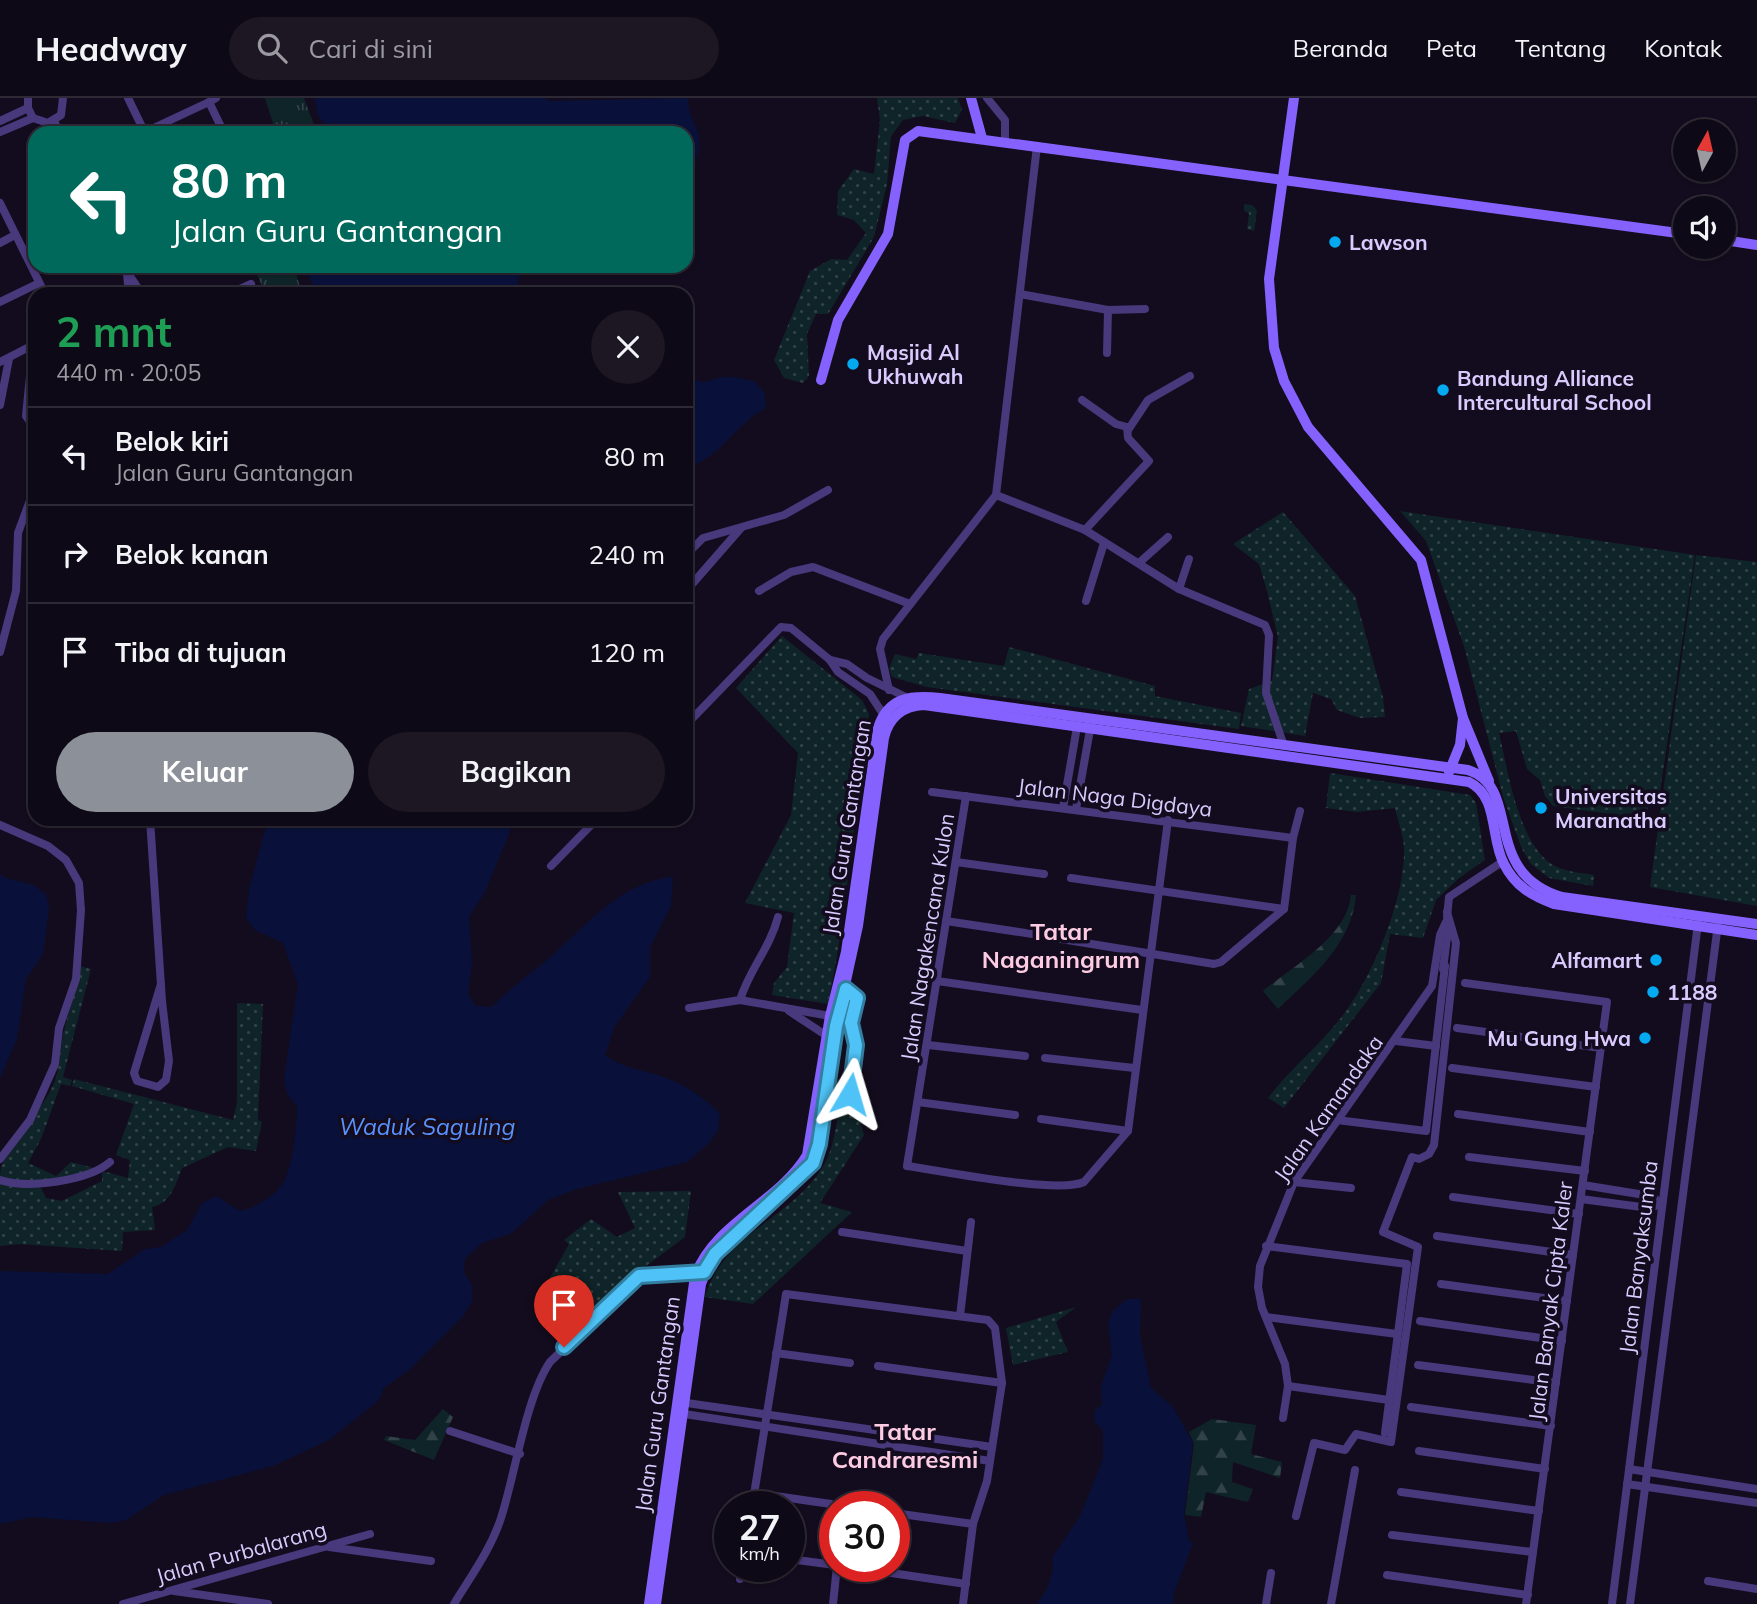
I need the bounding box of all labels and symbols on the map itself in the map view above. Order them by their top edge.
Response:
north arrow [1673,119,1736,182]
place label: Lawson [1349,229,1428,255]
marker: Lawson [1327,234,1343,250]
place label: Masjid Al Ukhuwah [867,339,963,389]
marker: Masjid Al Ukhuwah [845,356,861,372]
place label: Bandung Alliance Intercultural School [1457,365,1652,415]
marker: Bandung Alliance Intercultural School [1435,382,1451,398]
street label: Jalan Guru Gantangan [816,717,876,937]
street label: Jalan Naga Digdaya [1016,772,1214,822]
place label: Universitas Maranatha [1555,783,1667,833]
marker: Universitas Maranatha [1533,800,1549,816]
street label: Jalan Nagakencana Kulon [895,811,959,1063]
district label: Tatar Naganingrum [982,916,1140,974]
place label: Alfamart [1551,947,1642,973]
marker: Alfamart [1648,952,1664,968]
place label: 1188 [1667,979,1717,1005]
marker: 1188 [1645,984,1661,1000]
place label: Mu Gung Hwa [1487,1025,1631,1051]
street label: Jalan Kamandaka [1268,1030,1388,1186]
marker: Mu Gung Hwa [1637,1030,1653,1046]
position arrow [813,1057,887,1131]
water label: Waduk Saguling [339,1112,515,1141]
street label: Jalan Banyaksumba [1613,1159,1663,1355]
street label: Jalan Banyak Cipta Kaler [1522,1179,1578,1422]
pin [534,1275,594,1347]
street label: Jalan Guru Gantangan [629,1294,685,1514]
district label: Tatar Candraresmi [832,1416,978,1474]
speed limit sign: 30 [819,1491,910,1582]
street label: Jalan Purbalarang [153,1515,329,1589]

